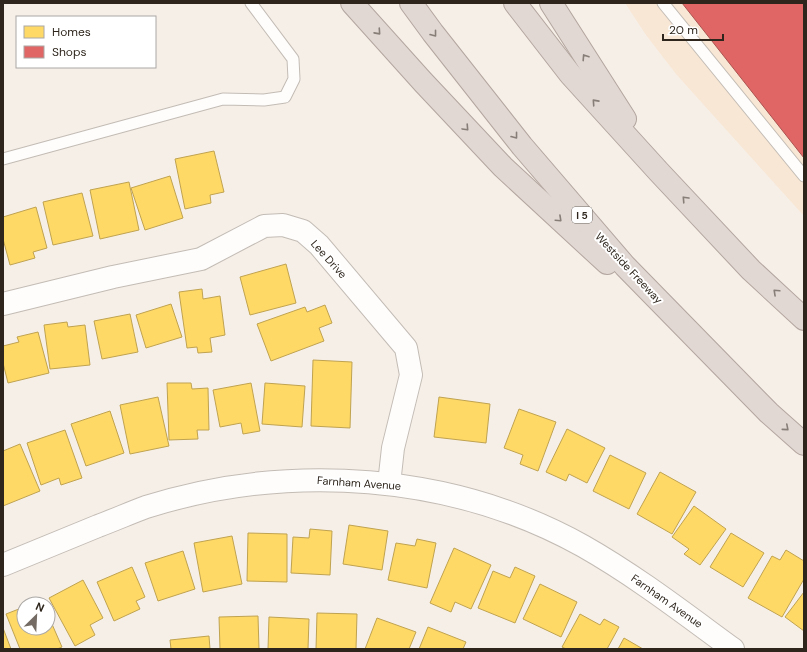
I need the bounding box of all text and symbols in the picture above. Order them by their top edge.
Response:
legend [16,16,156,68]
scale bar [663,16,723,42]
text: 20 m [669,22,698,38]
text: Homes [52,24,91,40]
one-way arrow [373,27,381,35]
one-way arrow [429,30,436,37]
text: Shops [52,44,87,60]
one-way arrow [583,54,590,61]
one-way arrow [593,99,600,107]
one-way arrow [461,123,469,131]
one-way arrow [510,132,517,139]
one-way arrow [682,196,690,204]
road number: I 5 [572,207,592,223]
one-way arrow [554,214,562,221]
street label: Westside Freeway [592,229,666,307]
street label: Lee Drive [308,237,350,281]
one-way arrow [773,290,781,297]
one-way arrow [782,424,789,431]
street label: Farnham Avenue [316,473,402,493]
street label: Farnham Avenue [628,571,706,631]
north arrow [16,596,56,636]
text: N [34,599,47,615]

